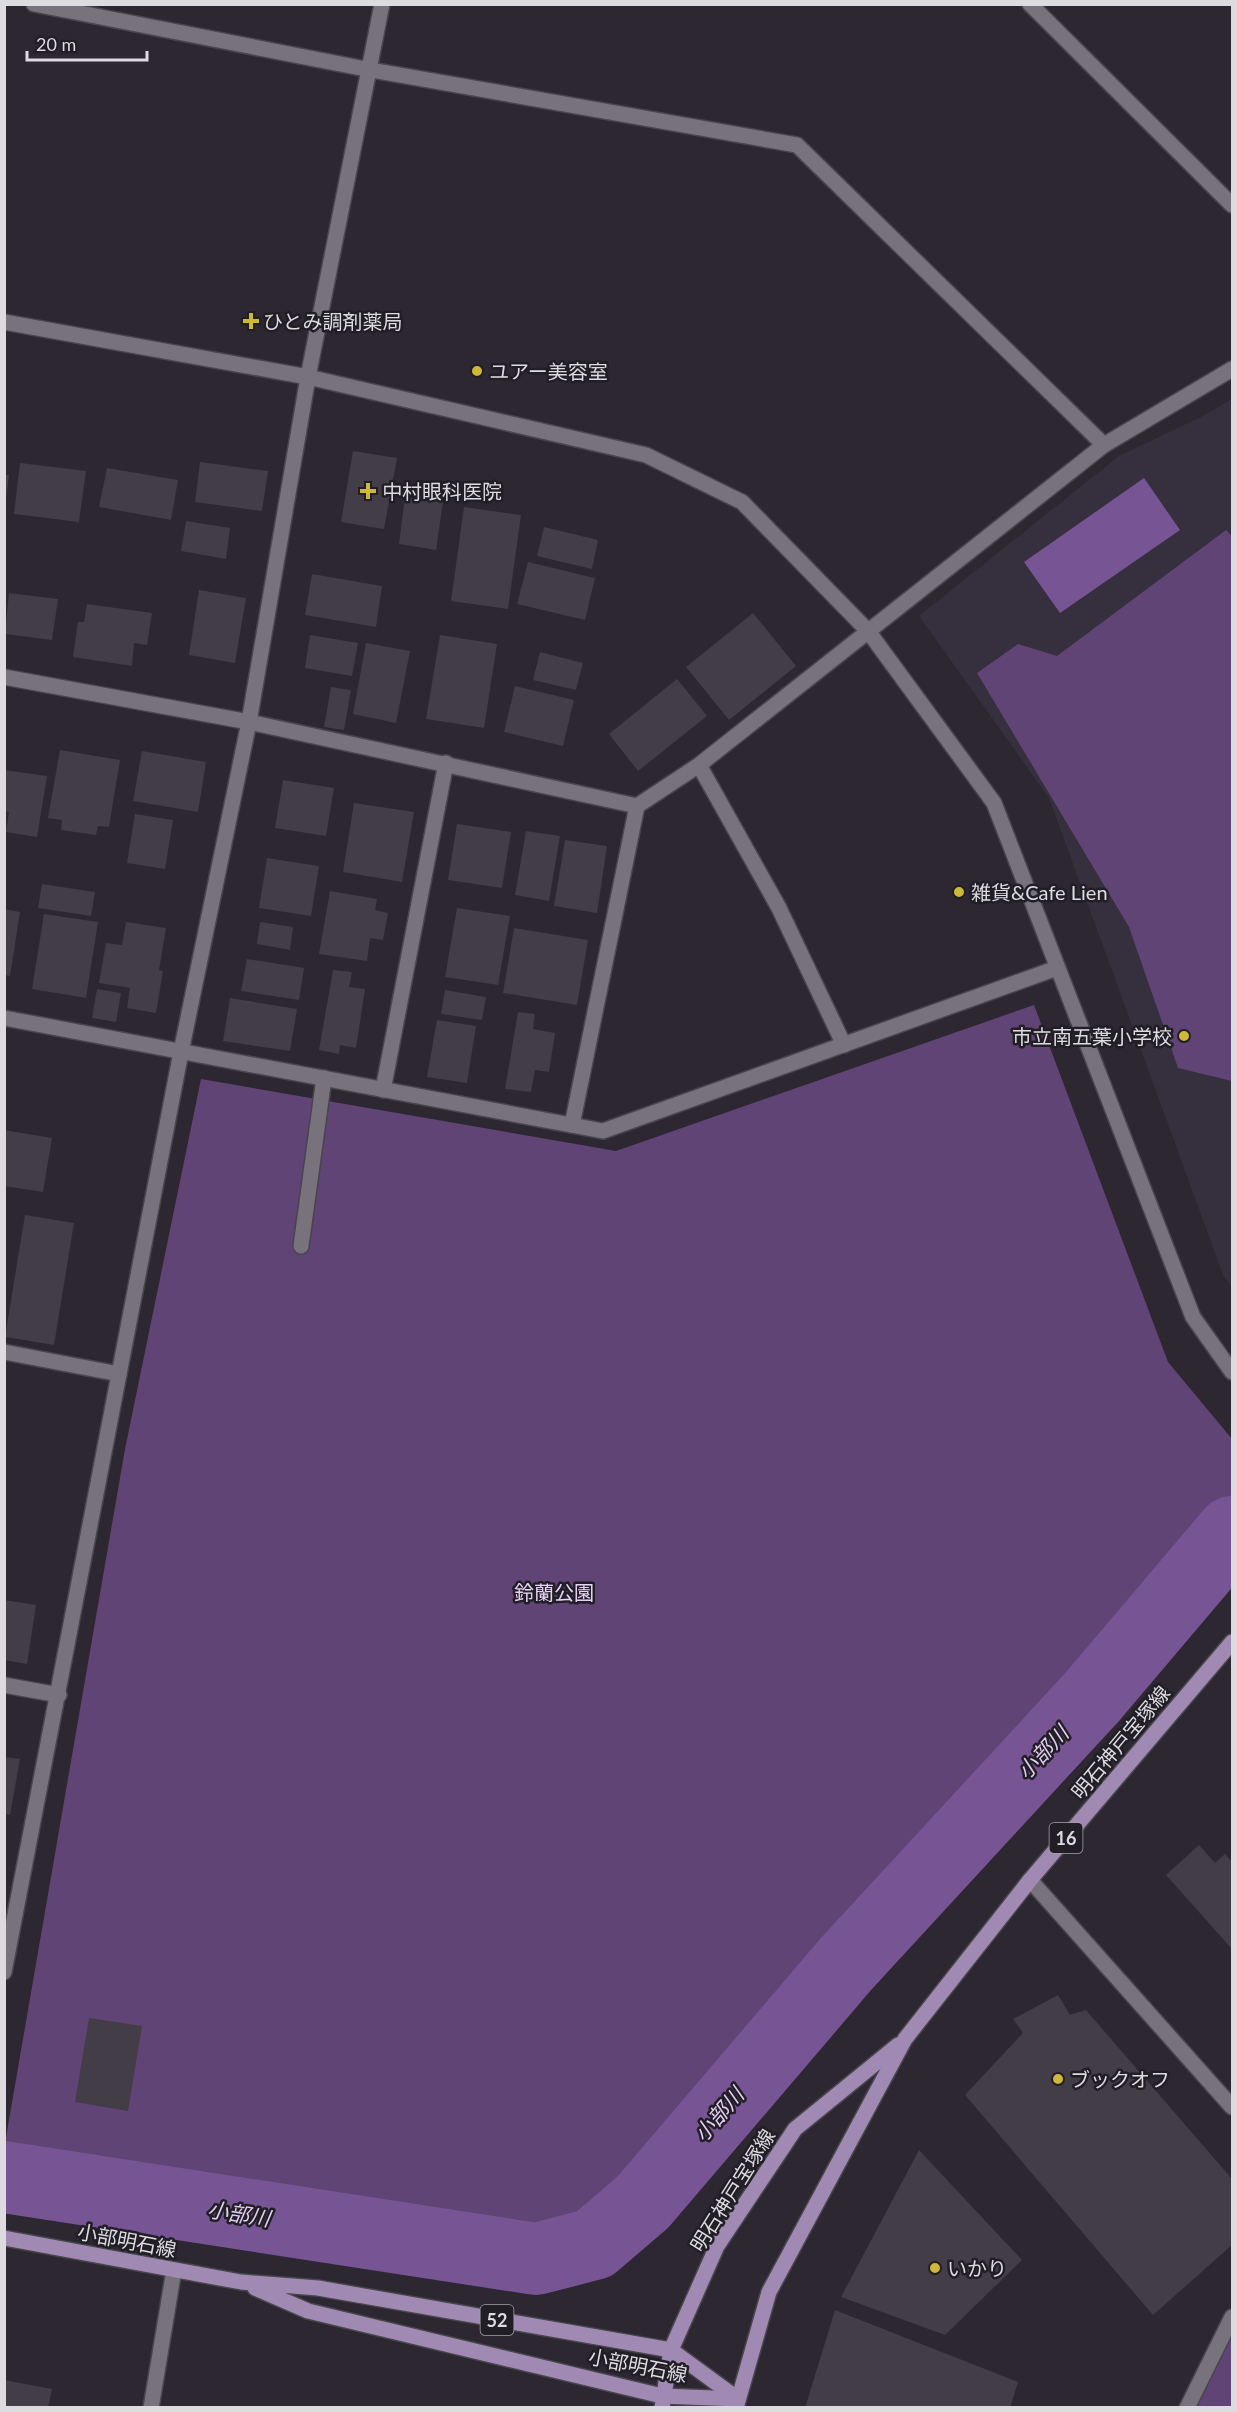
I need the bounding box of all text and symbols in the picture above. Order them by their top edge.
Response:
scale bar [27,24,147,62]
text: 20 m [36,33,76,55]
place label: ひとみ調剤薬局 [263,309,402,333]
marker: ひとみ調剤薬局 [244,314,258,328]
place label: ユアー美容室 [489,359,608,383]
marker: ユアー美容室 [470,364,484,378]
place label: 中村眼科医院 [382,479,502,503]
marker: 中村眼科医院 [359,482,377,500]
place label: 雑貨&Cafe Lien [971,880,1108,904]
marker: 雑貨&Cafe Lien [952,885,966,899]
place label: 市立南五葉小学校 [1012,1024,1172,1048]
marker: 市立南五葉小学校 [1177,1029,1191,1043]
park label: 鈴蘭公園 [514,1580,594,1604]
street label: 明石神戸宝塚線 [1066,1681,1174,1803]
water label: 小部川 [1011,1719,1074,1784]
road number: 16 [1050,1823,1082,1853]
place label: ブックオフ [1070,2067,1170,2091]
marker: ブックオフ [1051,2072,1065,2086]
water label: 小部川 [688,2081,749,2146]
street label: 明石神戸宝塚線 [685,2124,779,2256]
water label: 小部川 [206,2196,274,2231]
street label: 小部明石線 [76,2219,178,2261]
place label: いかり [947,2256,1007,2280]
marker: いかり [928,2261,942,2275]
road number: 52 [480,2305,514,2335]
street label: 小部明石線 [587,2344,689,2386]

